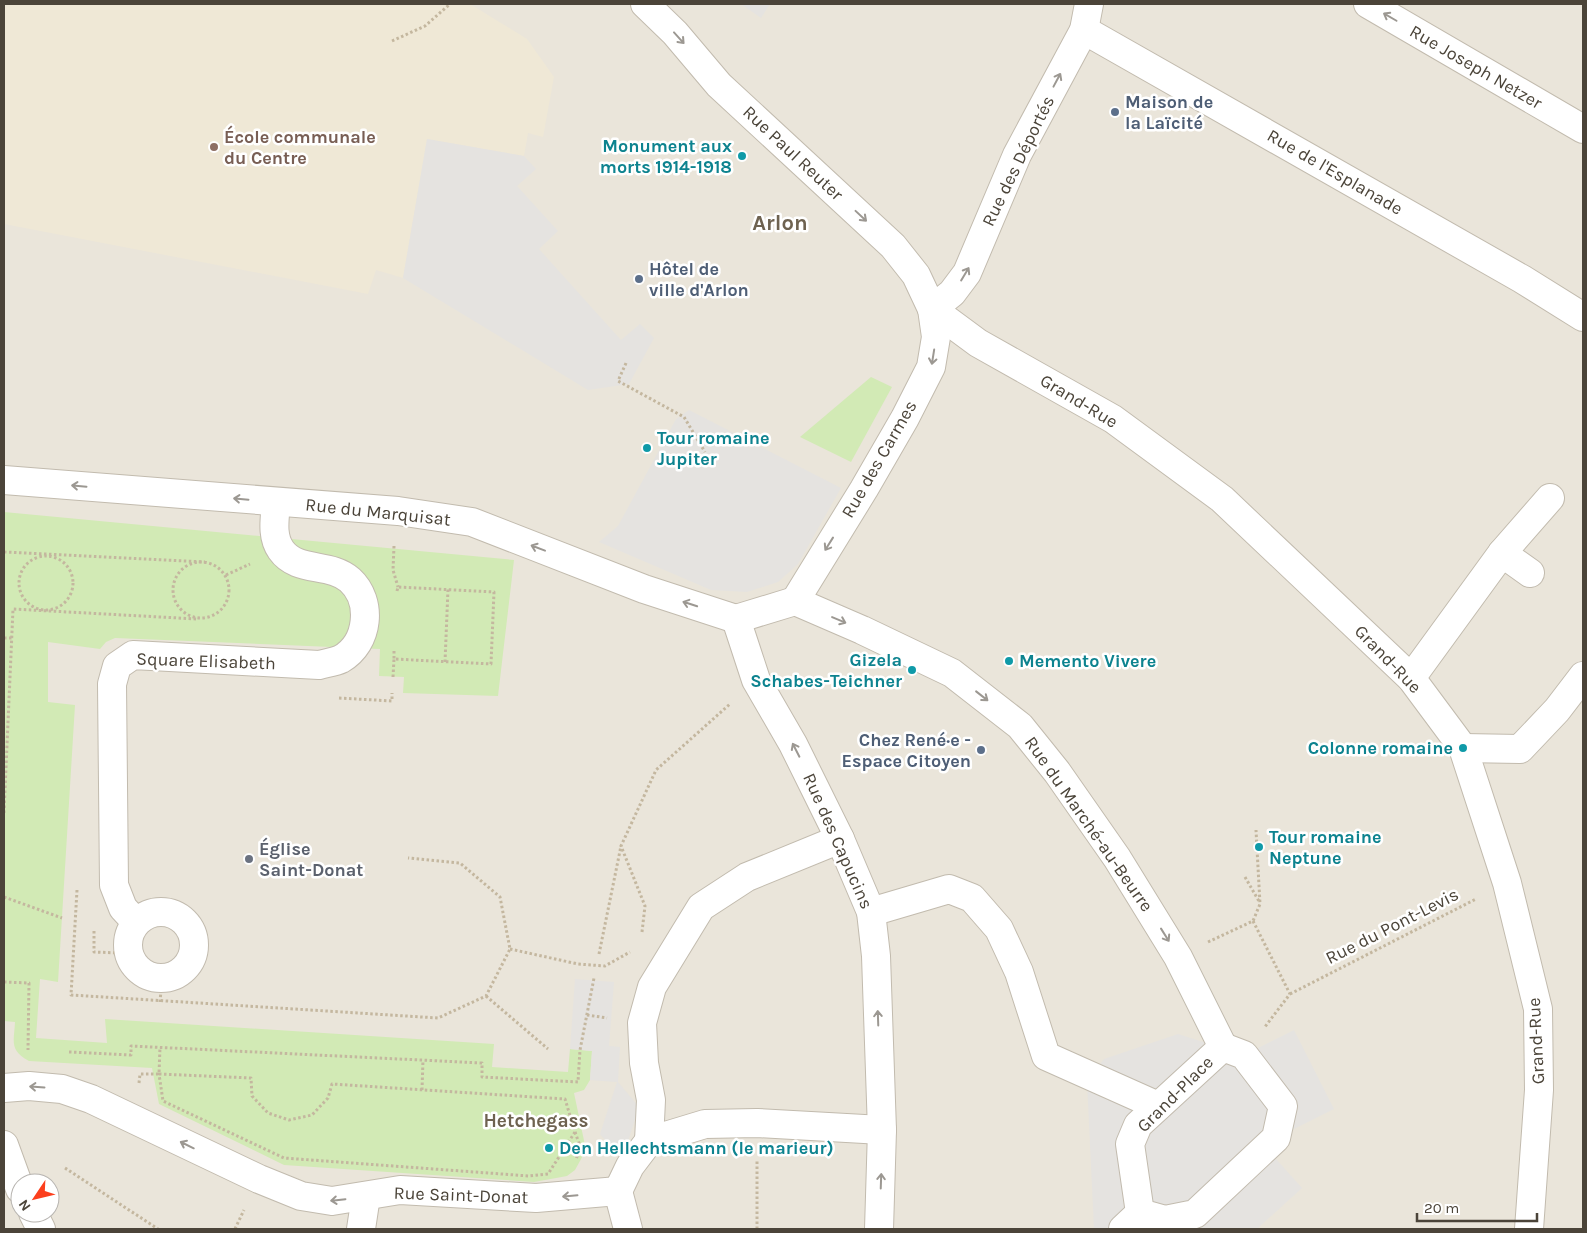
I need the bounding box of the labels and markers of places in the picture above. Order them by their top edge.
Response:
place label: Maison de la Laïcité [1125,91,1213,134]
marker: Maison de la Laïcité [1109,106,1121,118]
place label: École communale du Centre [224,125,376,169]
place label: Monument aux morts 1914-1918 [600,135,732,178]
marker: École communale du Centre [208,141,220,153]
marker: Monument aux morts 1914-1918 [736,150,748,162]
place label: Hôtel de ville d'Arlon [649,258,749,301]
marker: Hôtel de ville d'Arlon [633,273,645,285]
place label: Tour romaine Jupiter [657,427,770,470]
marker: Tour romaine Jupiter [641,442,653,454]
place label: Gizela Schabes-Teichner [750,649,902,692]
place label: Memento Vivere [1019,650,1156,672]
marker: Memento Vivere [1003,655,1015,667]
marker: Gizela Schabes-Teichner [906,664,918,676]
place label: Chez René·e - Espace Citoyen [841,729,971,772]
place label: Colonne romaine [1308,737,1453,759]
marker: Colonne romaine [1457,742,1469,754]
marker: Chez René·e - Espace Citoyen [975,744,987,756]
place label: Tour romaine Neptune [1269,826,1382,869]
place label: Église Saint-Donat [259,837,363,881]
marker: Tour romaine Neptune [1253,841,1265,853]
marker: Église Saint-Donat [243,853,255,865]
place label: Den Hellechtsmann (le marieur) [559,1137,834,1159]
marker: Den Hellechtsmann (le marieur) [543,1142,555,1154]

